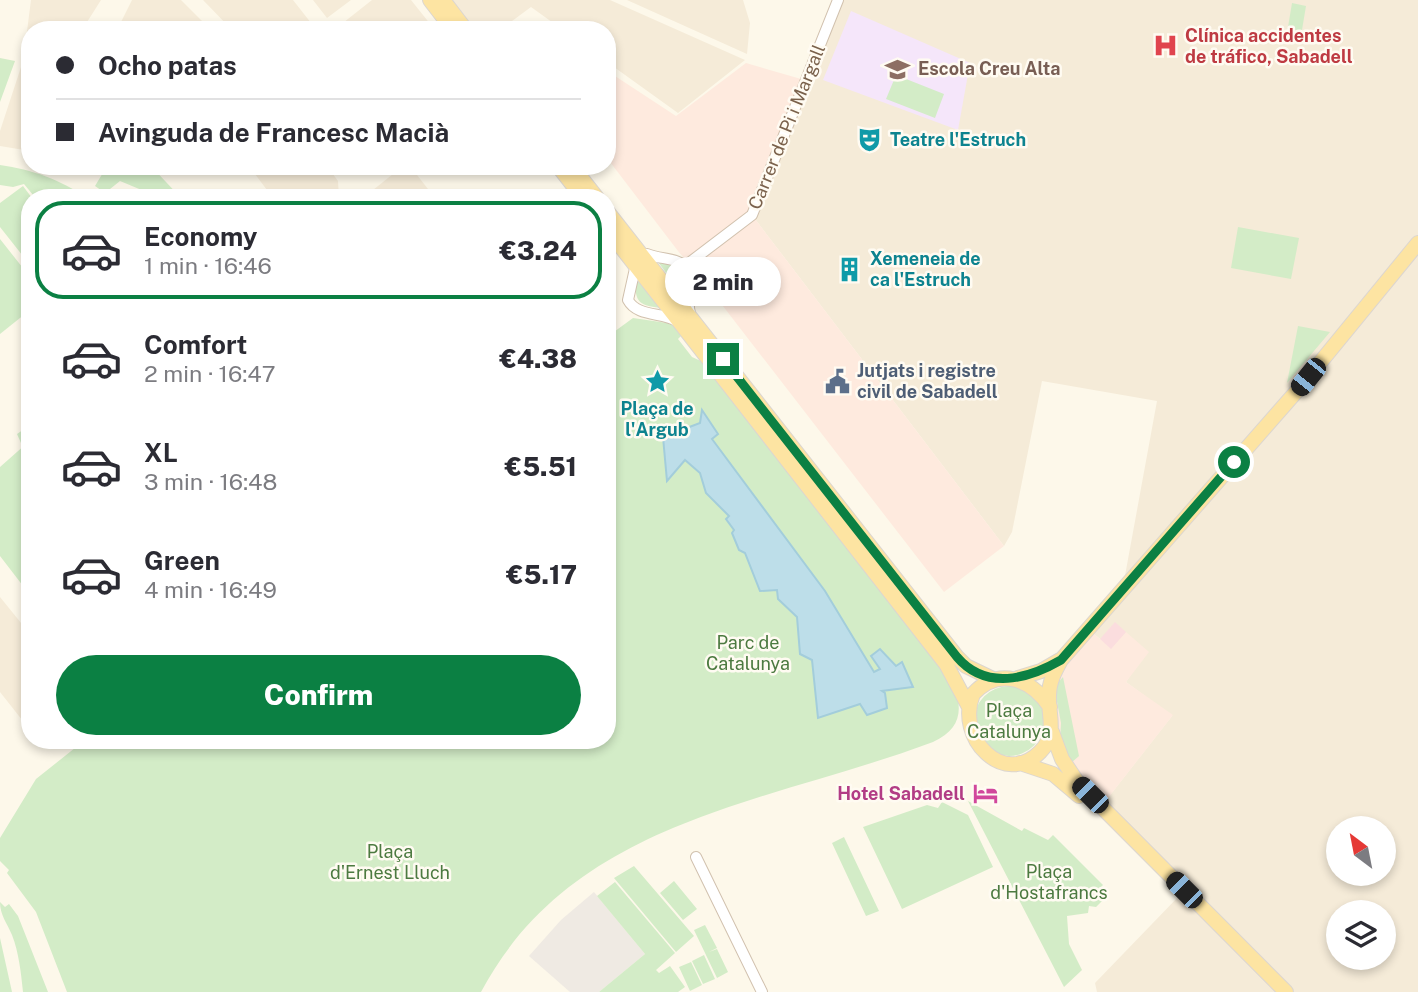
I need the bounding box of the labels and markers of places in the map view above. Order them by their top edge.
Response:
place label: Clínica accidentes de tráfico, Sabadell [1185,25,1353,67]
hospital icon: Clínica accidentes de tráfico, Sabadell [1151,32,1179,60]
school or university icon: Escola Creu Alta [884,55,912,83]
place label: Escola Creu Alta [918,58,1061,79]
theatre icon: Teatre l'Estruch [856,126,884,154]
place label: Teatre l'Estruch [890,129,1026,150]
place label: Xemeneia de ca l'Estruch [870,248,981,290]
building icon: Xemeneia de ca l'Estruch [836,255,864,283]
place label: Jutjats i registre civil de Sabadell [857,360,998,402]
public building icon: Jutjats i registre civil de Sabadell [823,367,851,395]
place icon: Plaça de l'Argub [643,368,671,396]
place label: Plaça de l'Argub [620,398,694,440]
hotel icon: Hotel Sabadell [971,780,999,808]
place label: Hotel Sabadell [837,783,965,804]

